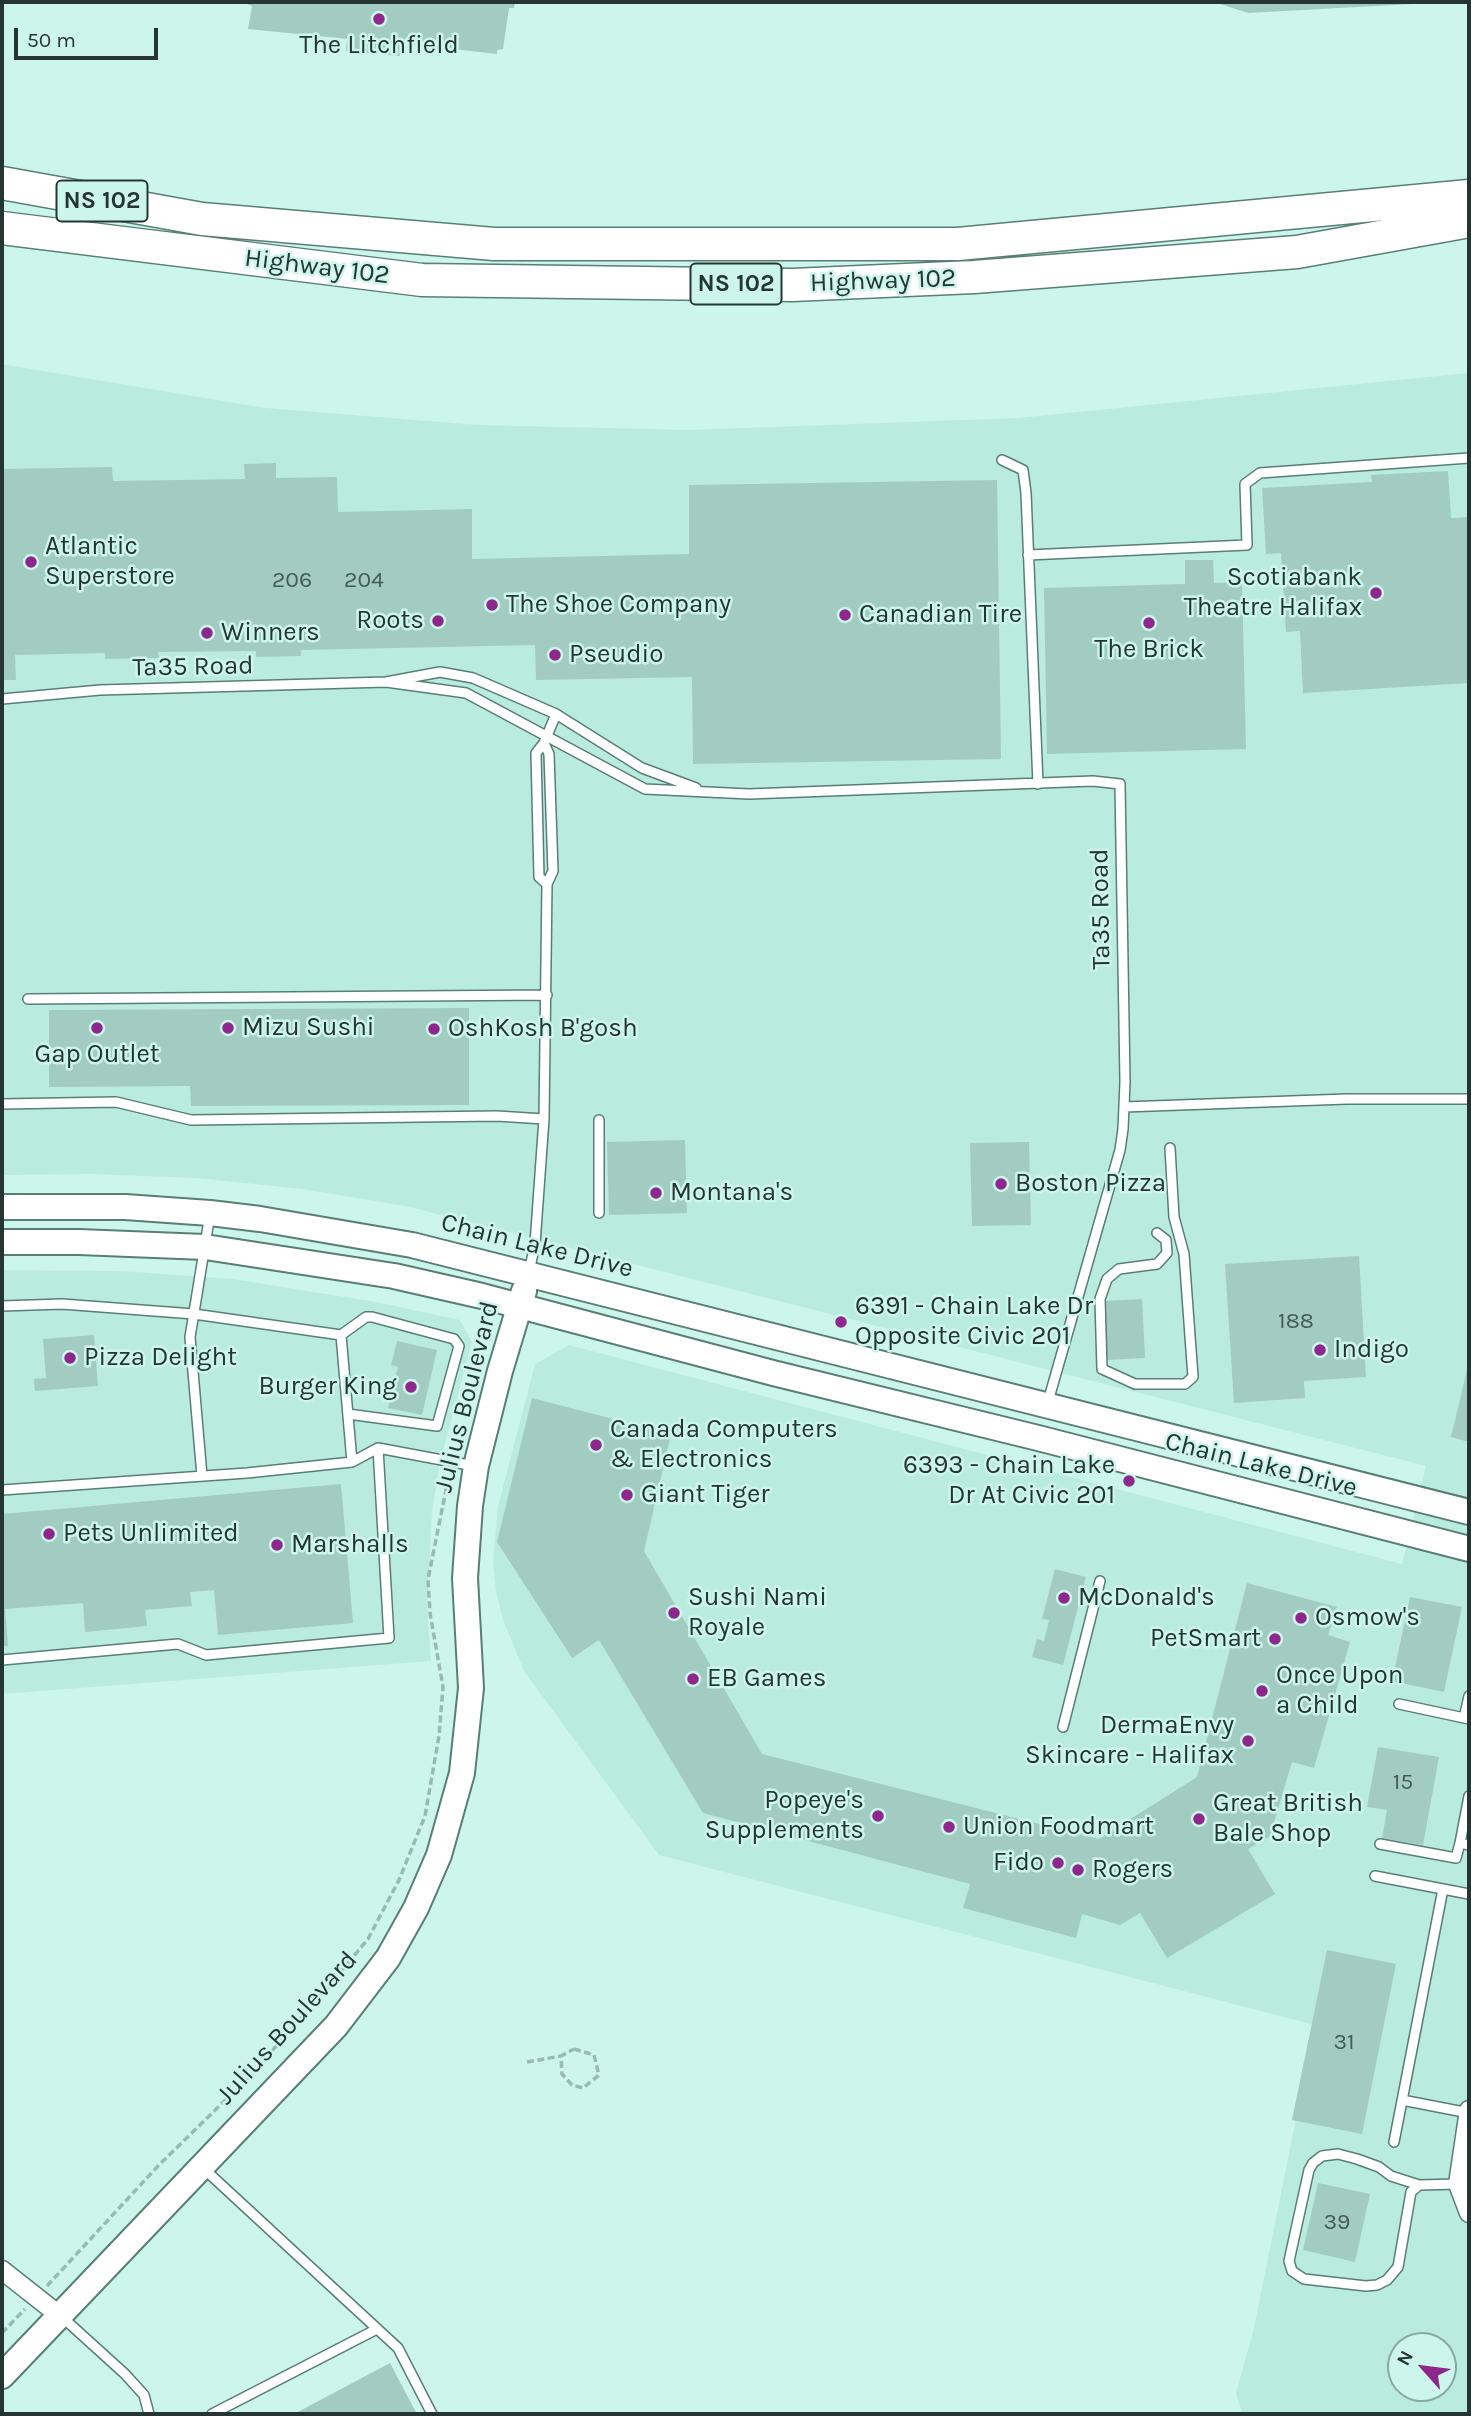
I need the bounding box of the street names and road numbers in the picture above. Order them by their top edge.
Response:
road number: NS 102 [56,181,148,222]
street label: Highway 102 [243,243,391,291]
street label: Highway 102 [809,263,957,299]
road number: NS 102 [690,264,782,304]
street label: Ta35 Road [132,650,254,684]
street label: Ta35 Road [1084,848,1118,970]
street label: Chain Lake Drive [438,1207,636,1285]
street label: Julius Boulevard [428,1298,506,1496]
street label: Chain Lake Drive [1162,1426,1360,1504]
street label: Julius Boulevard [210,1945,364,2111]

